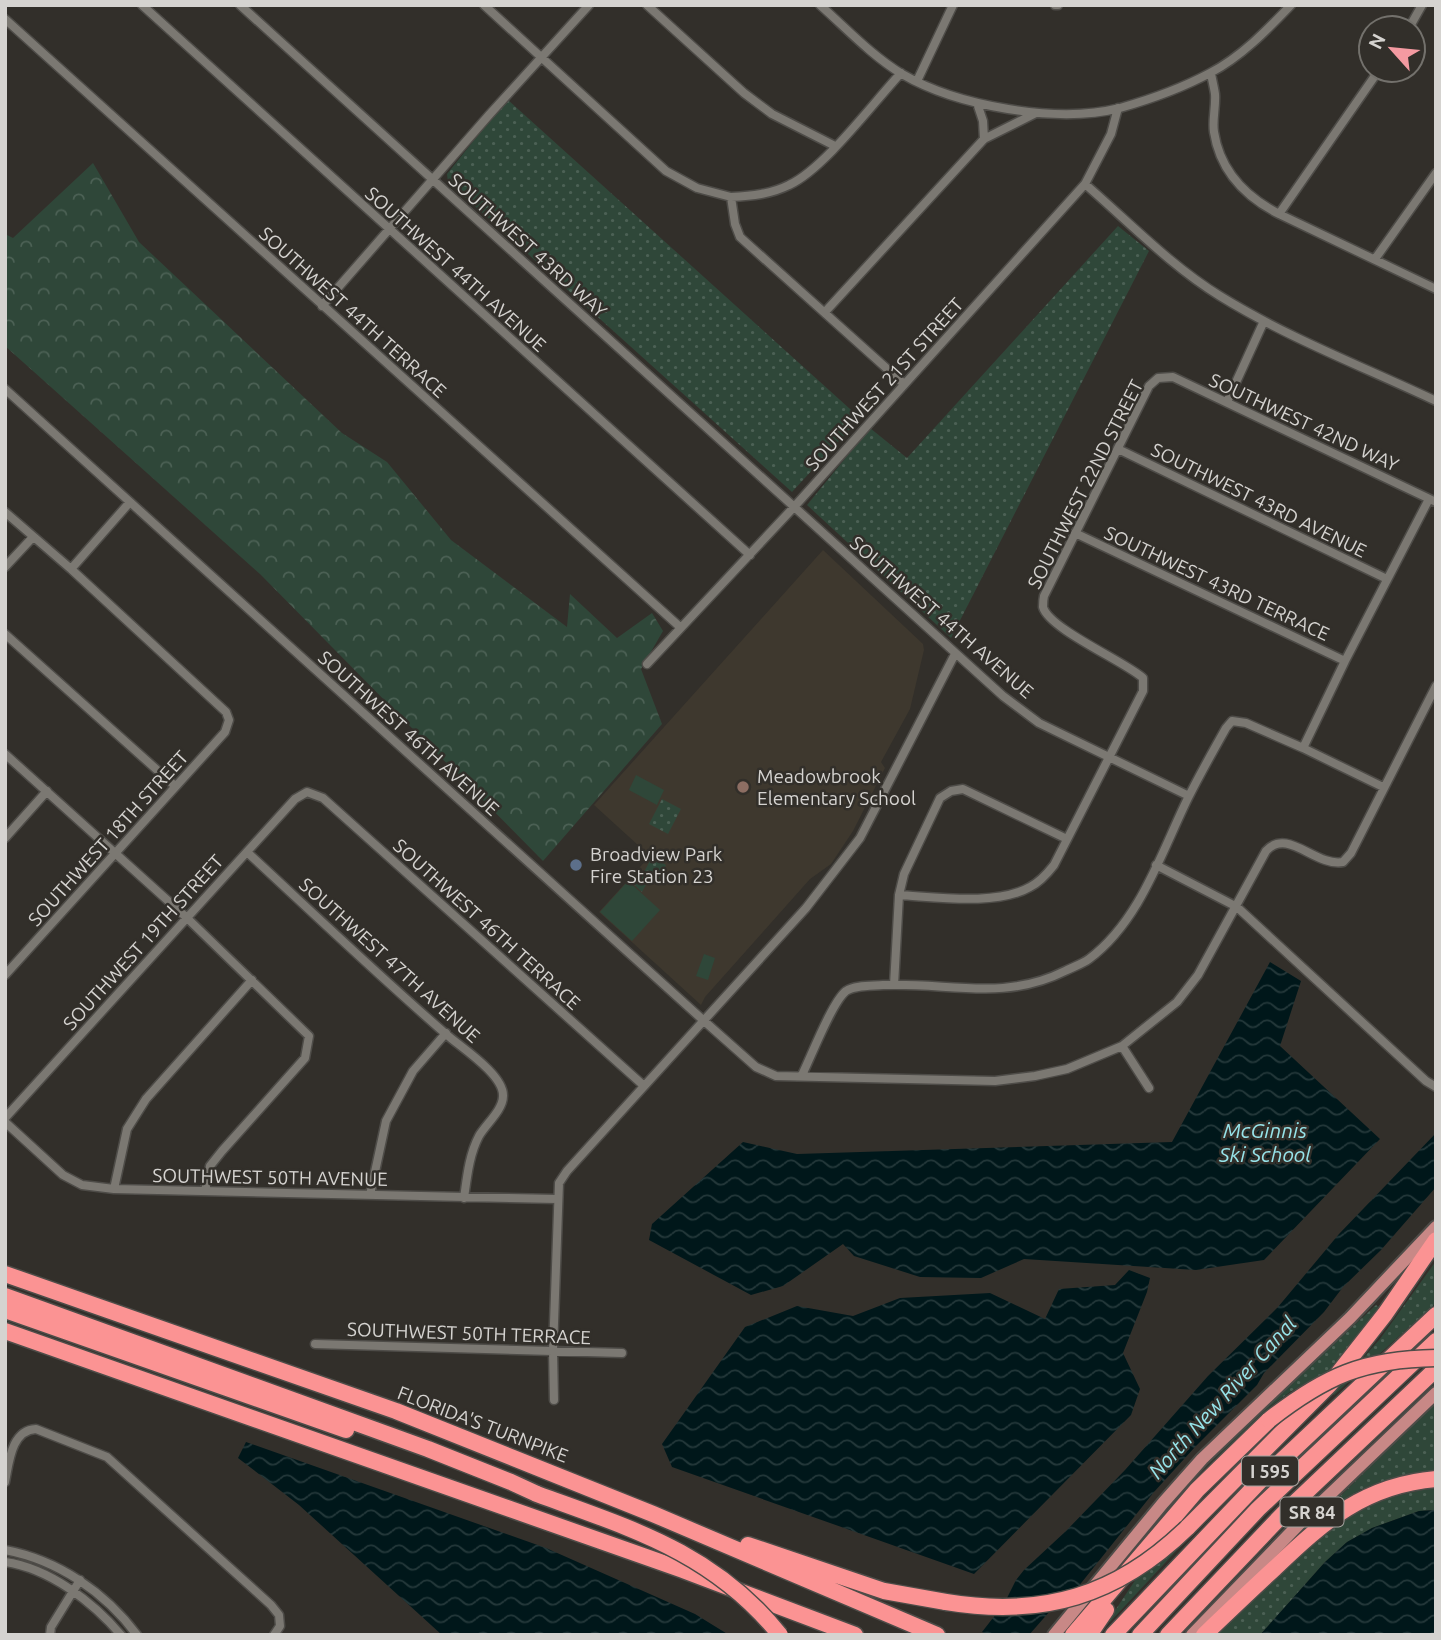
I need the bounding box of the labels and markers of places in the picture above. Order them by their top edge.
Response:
place label: Meadowbrook Elementary School [757,765,916,809]
marker: Meadowbrook Elementary School [735,779,751,795]
place label: Broadview Park Fire Station 23 [590,843,723,887]
marker: Broadview Park Fire Station 23 [568,857,584,873]

